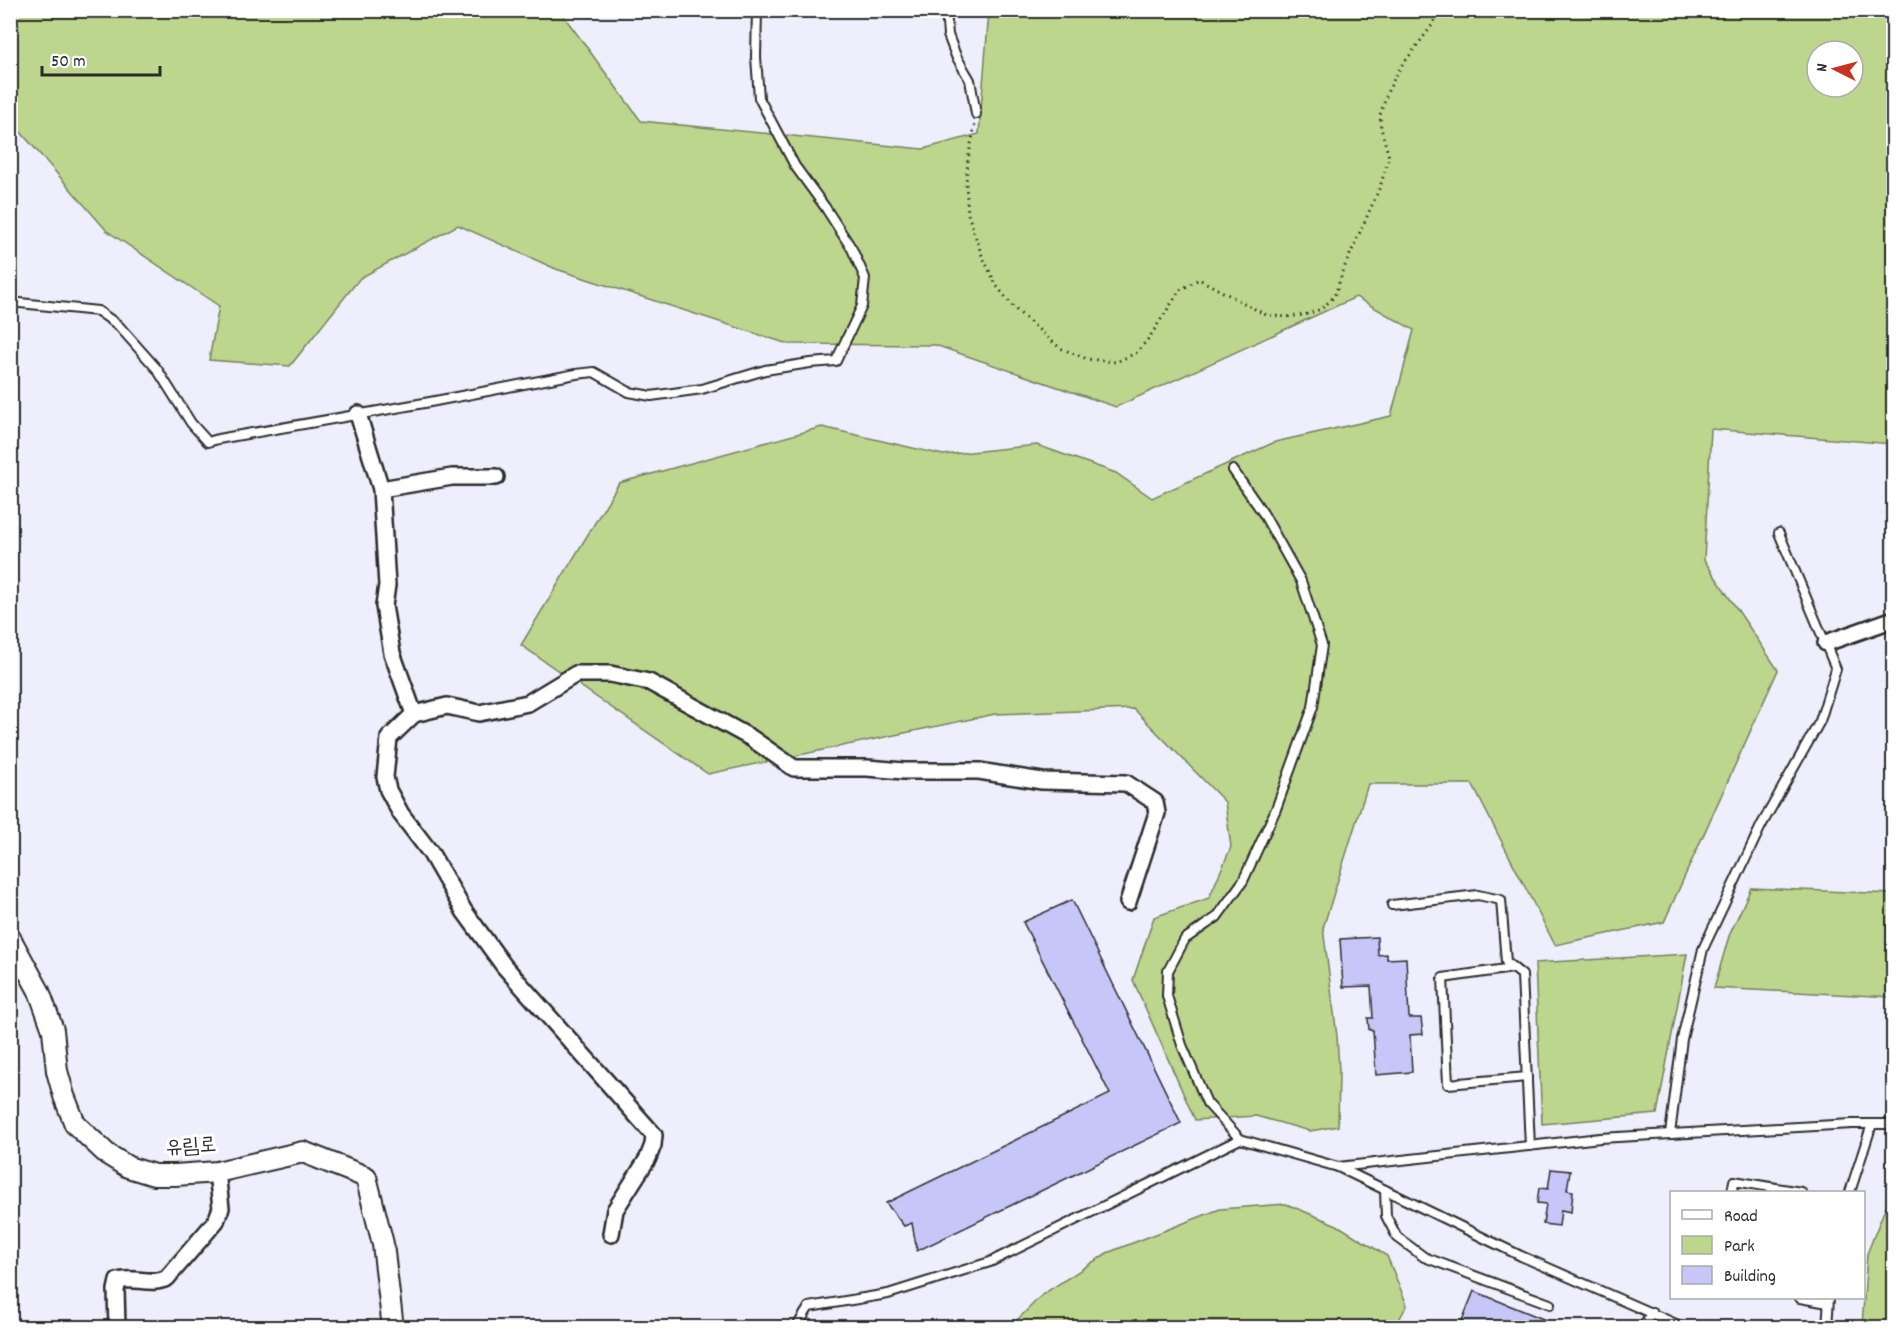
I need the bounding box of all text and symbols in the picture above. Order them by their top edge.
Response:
scale bar [42,39,160,77]
north arrow [1805,39,1865,99]
text: 50 m [51,50,86,75]
text: N [1811,62,1834,73]
street label: 유림로 [165,1131,217,1165]
legend [1670,1191,1865,1299]
text: Road [1724,1205,1758,1230]
text: Park [1724,1235,1755,1260]
text: Building [1724,1265,1776,1290]

